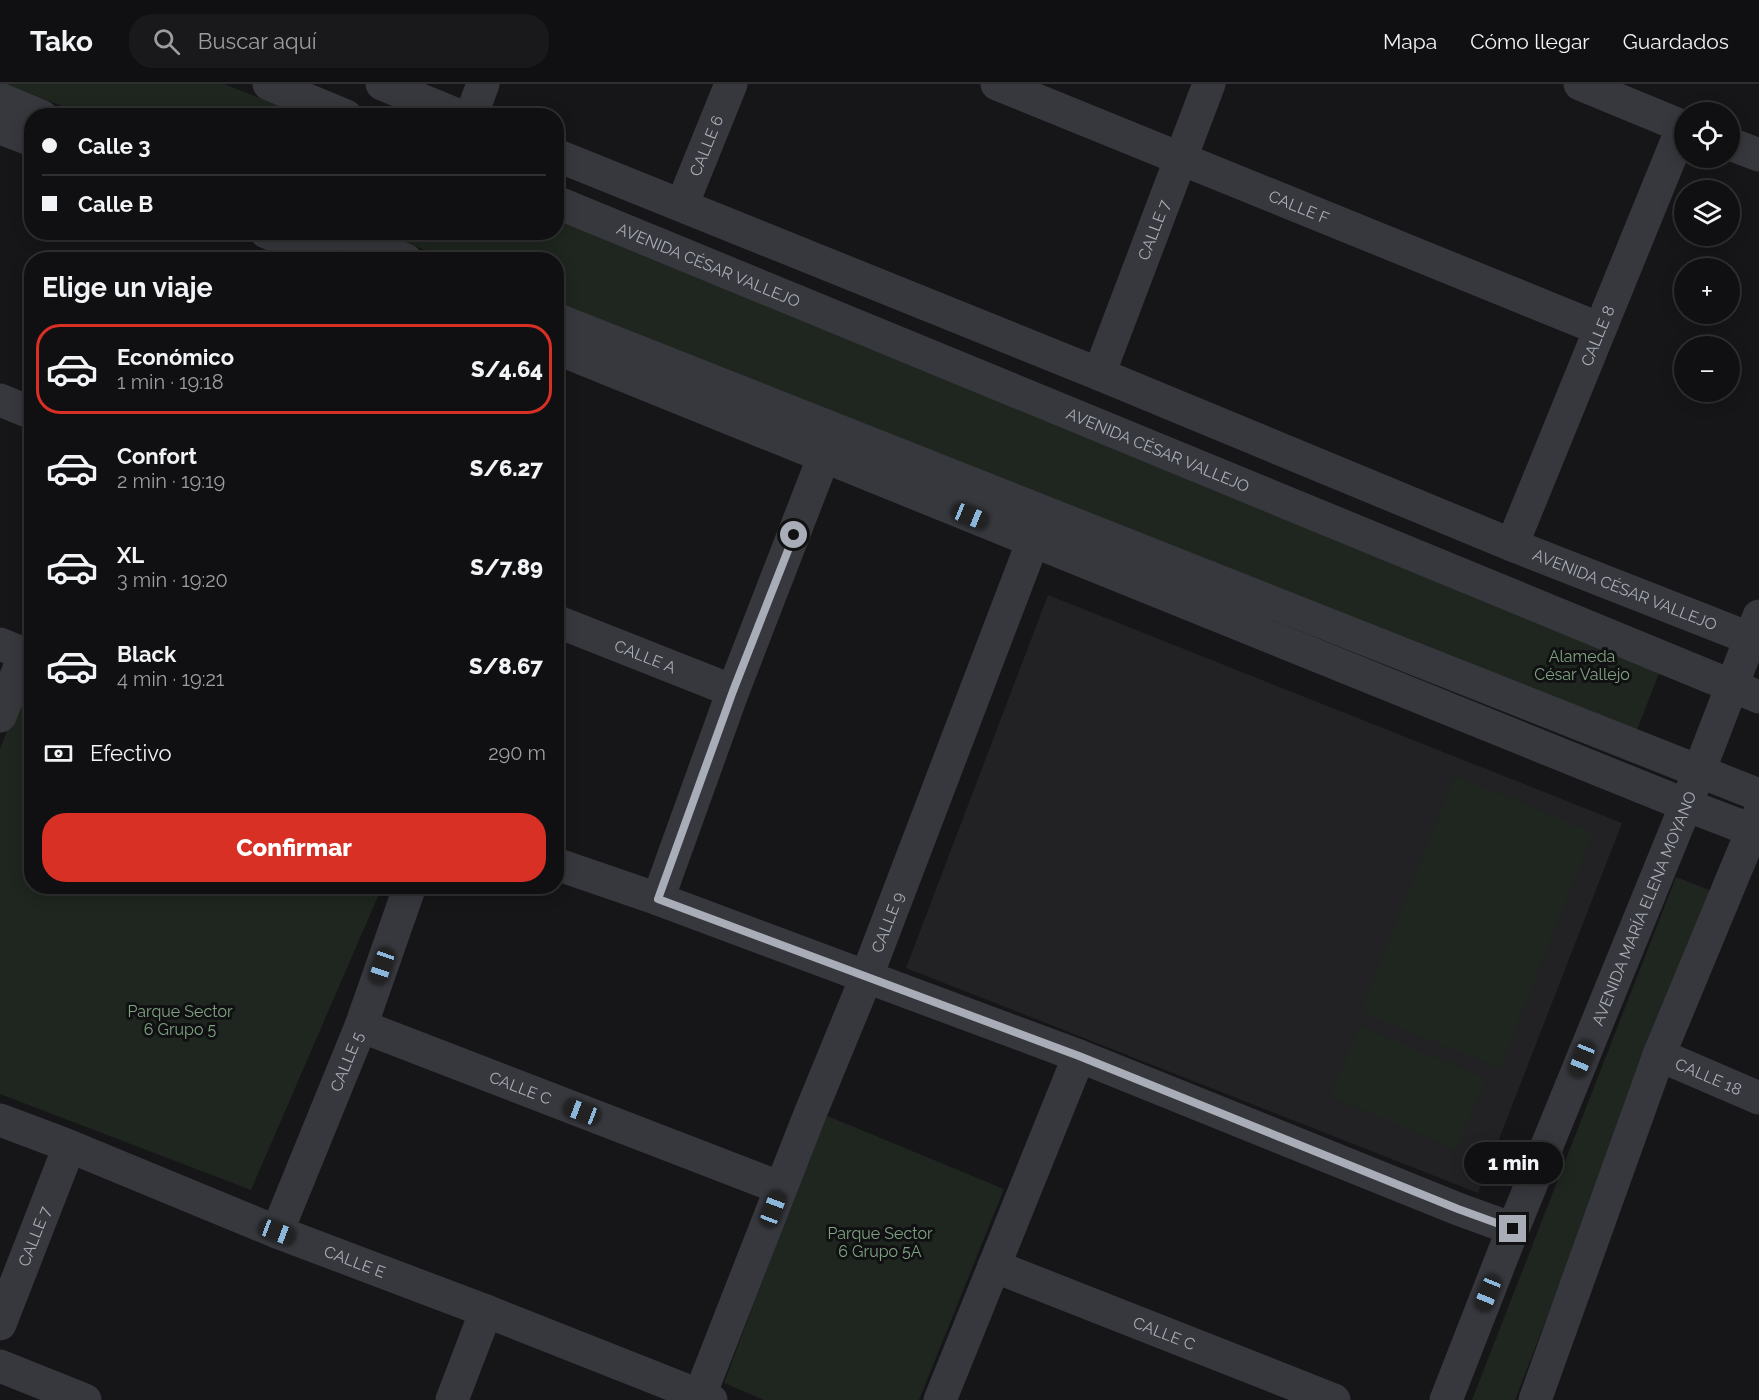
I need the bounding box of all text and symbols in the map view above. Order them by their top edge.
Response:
search box [129,14,549,68]
text: Tako [30,25,93,58]
icon: search [150,25,183,58]
text: Buscar aquí [198,28,317,54]
text: Mapa [1383,29,1437,54]
text: Cómo llegar [1470,29,1590,54]
text: Guardados [1623,29,1729,54]
map controls [1674,102,1740,402]
button: locate [1674,102,1740,168]
street label: CALLE 6 [686,113,727,179]
text: Calle 3 [78,133,150,159]
button: layers [1674,180,1740,246]
street label: CALLE F [1266,186,1332,228]
text: Calle B [78,191,153,217]
street label: CALLE 7 [1134,197,1174,263]
street label: AVENIDA CÉSAR VALLEJO [614,219,803,311]
button: + [1674,258,1740,324]
text: Elige un viaje [42,272,213,303]
street label: CALLE 8 [1577,303,1619,369]
button: − [1674,336,1740,402]
icon: car [45,342,99,396]
text: Económico [117,344,234,370]
text: S/4.64 [471,356,543,382]
text: 1 min · 19:18 [117,370,224,394]
street label: AVENIDA CÉSAR VALLEJO [1064,404,1252,496]
icon: car [45,441,99,495]
text: Confort [117,443,197,469]
text: S/6.27 [470,455,543,481]
text: 2 min · 19:19 [117,469,225,493]
car [950,501,990,531]
route start [780,521,807,548]
icon: car [45,540,99,594]
text: XL [117,542,144,568]
street label: AVENIDA CÉSAR VALLEJO [1530,545,1720,635]
text: S/7.89 [470,554,543,580]
text: 3 min · 19:20 [117,568,228,592]
street label: CALLE A [612,636,679,678]
icon: car [45,639,99,693]
text: Black [117,641,176,667]
park label: Alameda César Vallejo [1534,647,1630,684]
text: S/8.67 [469,653,543,679]
text: 4 min · 19:21 [117,667,224,691]
icon: cash [42,737,75,770]
text: Efectivo [90,740,172,766]
text: 290 m [488,741,546,765]
street label: AVENIDA MARÍA ELENA MOYANO [1588,789,1700,1028]
button: Confirmar [42,813,546,882]
street label: CALLE 9 [868,889,908,955]
car [368,946,396,986]
park label: Parque Sector 6 Grupo 5 [127,1002,233,1039]
street label: CALLE 5 [326,1029,368,1095]
car [1567,1039,1597,1079]
street label: CALLE 18 [1672,1054,1745,1099]
street label: CALLE C [487,1067,554,1109]
car [562,1097,602,1127]
callout: 1 min [1464,1142,1562,1184]
text: 1 min [1488,1151,1539,1175]
car [758,1189,788,1229]
street label: CALLE 7 [14,1204,55,1269]
route end [1499,1215,1526,1242]
car [257,1217,297,1247]
park label: Parque Sector 6 Grupo 5A [827,1224,933,1261]
street label: CALLE E [321,1242,388,1282]
car [1473,1273,1503,1313]
street label: CALLE C [1130,1313,1198,1354]

